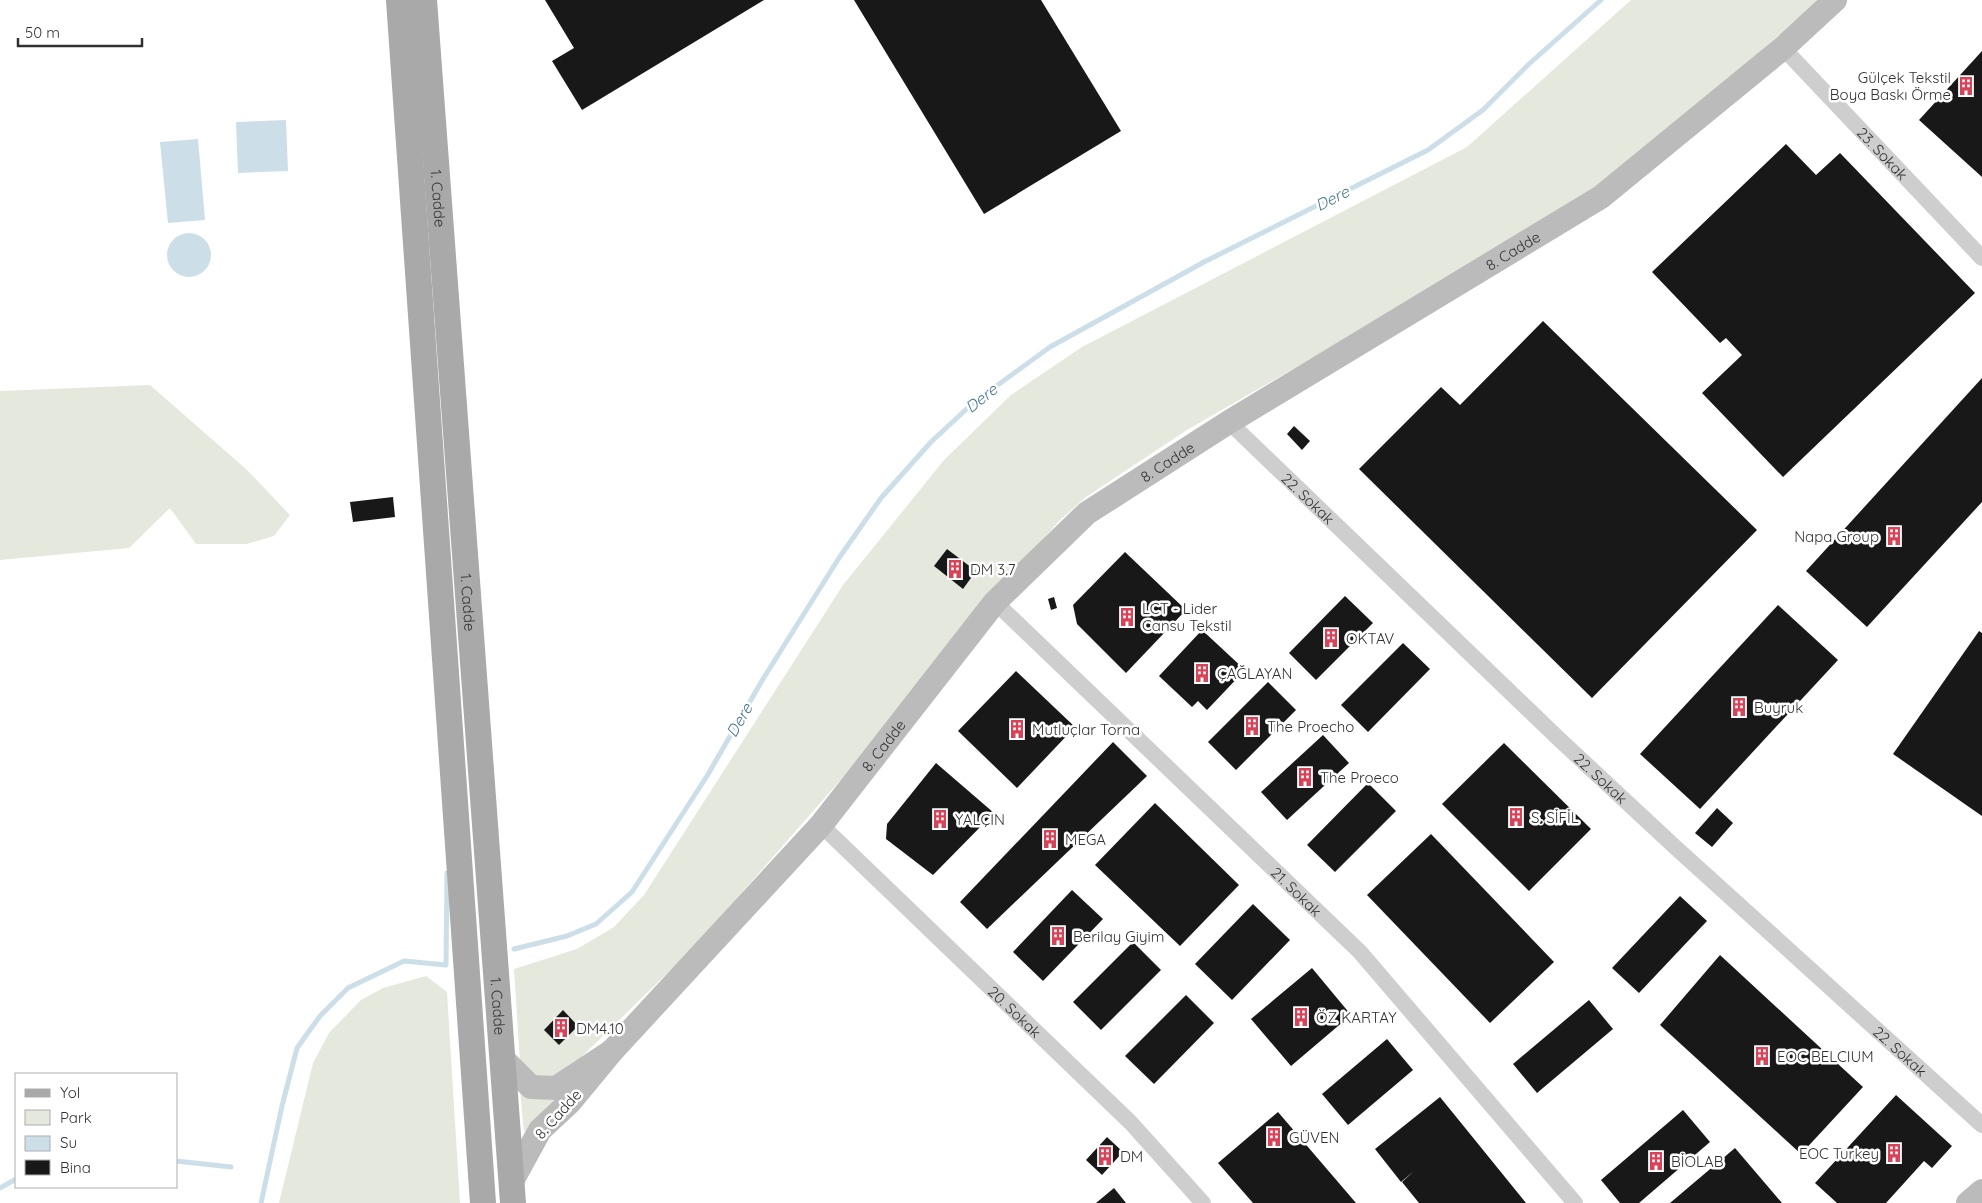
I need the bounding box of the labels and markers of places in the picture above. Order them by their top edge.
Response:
place label: Gülçek Tekstil Boya Baskı Örme [1830,68,1951,104]
building icon: Gülçek Tekstil Boya Baskı Örme [1955,75,1977,97]
building icon: Napa Group [1883,525,1905,547]
place label: Napa Group [1794,527,1879,546]
building icon: DM 3.7 [944,558,966,580]
place label: DM 3.7 [970,560,1016,579]
place label: LCT - Lider Cansu Tekstil [1142,599,1232,635]
building icon: LCT - Lider Cansu Tekstil [1116,606,1138,628]
building icon: OKTAV [1320,627,1342,649]
place label: OKTAV [1346,629,1394,648]
building icon: ÇAĞLAYAN [1191,662,1213,684]
place label: ÇAĞLAYAN [1217,664,1292,683]
building icon: Buyruk [1728,696,1750,718]
place label: Buyruk [1754,698,1803,717]
building icon: The Proecho [1241,715,1263,737]
place label: The Proecho [1267,717,1354,736]
building icon: Mutluçlar Torna [1006,718,1028,740]
place label: Mutluçlar Torna [1032,720,1140,739]
building icon: The Proeco [1294,766,1316,788]
place label: The Proeco [1320,768,1399,787]
building icon: S. SİFİL [1505,806,1527,828]
building icon: YALÇIN [929,808,951,830]
place label: S. SİFİL [1531,808,1579,827]
place label: YALÇIN [955,810,1005,829]
building icon: MEGA [1039,828,1061,850]
place label: MEGA [1065,830,1106,849]
building icon: Berilay Giyim [1047,925,1069,947]
place label: Berilay Giyim [1073,927,1164,946]
building icon: ÖZ KARTAY [1290,1006,1312,1028]
place label: ÖZ KARTAY [1316,1008,1397,1027]
building icon: DM4.10 [550,1017,572,1039]
place label: DM4.10 [576,1019,624,1038]
building icon: EOC BELCIUM [1751,1045,1773,1067]
place label: EOC BELCIUM [1777,1047,1874,1066]
building icon: GÜVEN [1263,1126,1285,1148]
place label: GÜVEN [1289,1128,1340,1147]
building icon: EOC Turkey [1883,1142,1905,1164]
place label: EOC Turkey [1799,1144,1879,1163]
building icon: DM [1094,1145,1116,1167]
place label: DM [1120,1147,1143,1166]
building icon: BİOLAB [1645,1150,1667,1172]
place label: BİOLAB [1671,1152,1724,1171]

